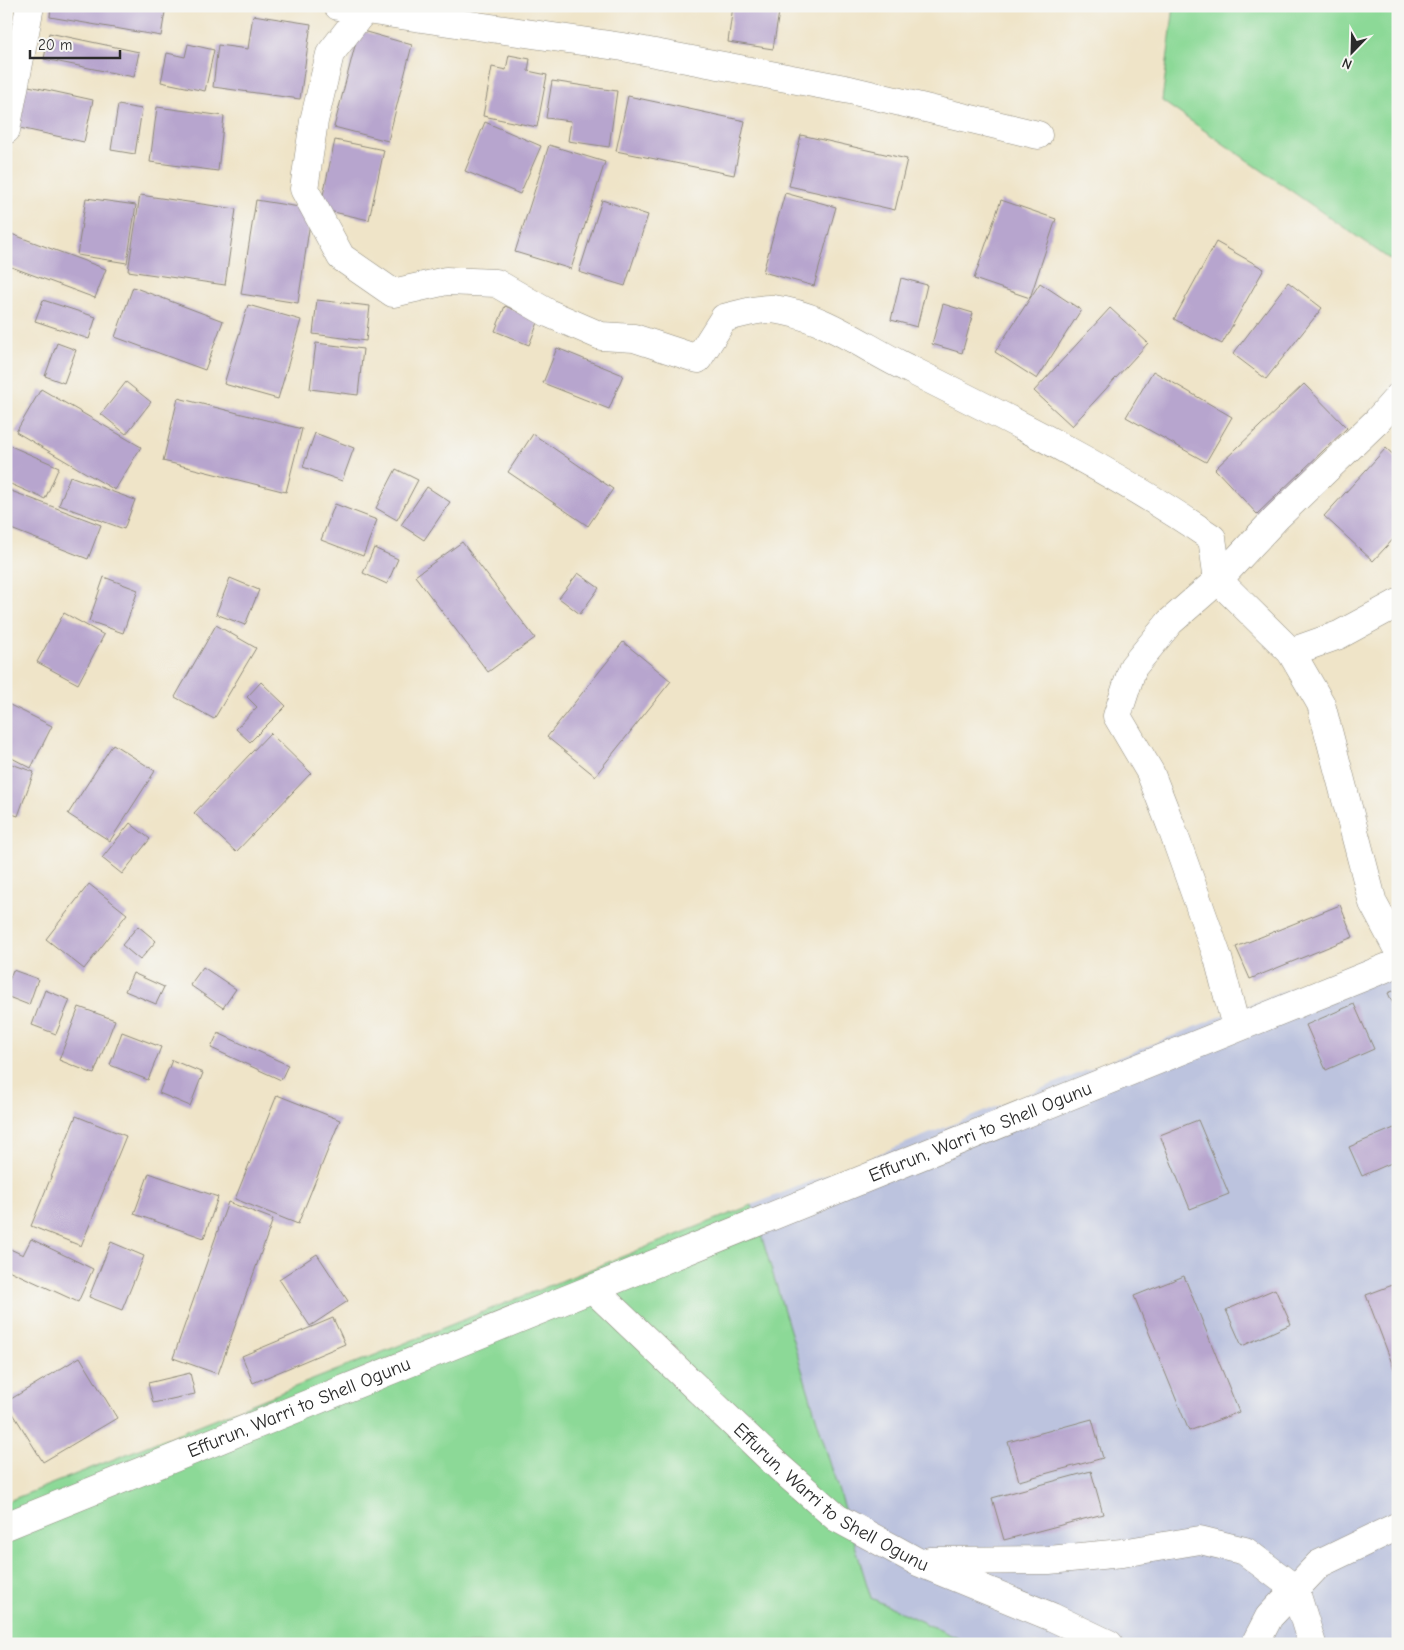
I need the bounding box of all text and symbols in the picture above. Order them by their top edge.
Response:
scale bar [30,28,120,60]
north arrow [1326,28,1376,78]
text: 20 m [38,36,72,54]
text: N [1340,54,1355,73]
street label: Effurun, Warri to Shell Ogunu [866,1077,1095,1187]
street label: Effurun, Warri to Shell Ogunu [184,1353,414,1462]
street label: Effurun, Warri to Shell Ogunu [729,1419,932,1576]

